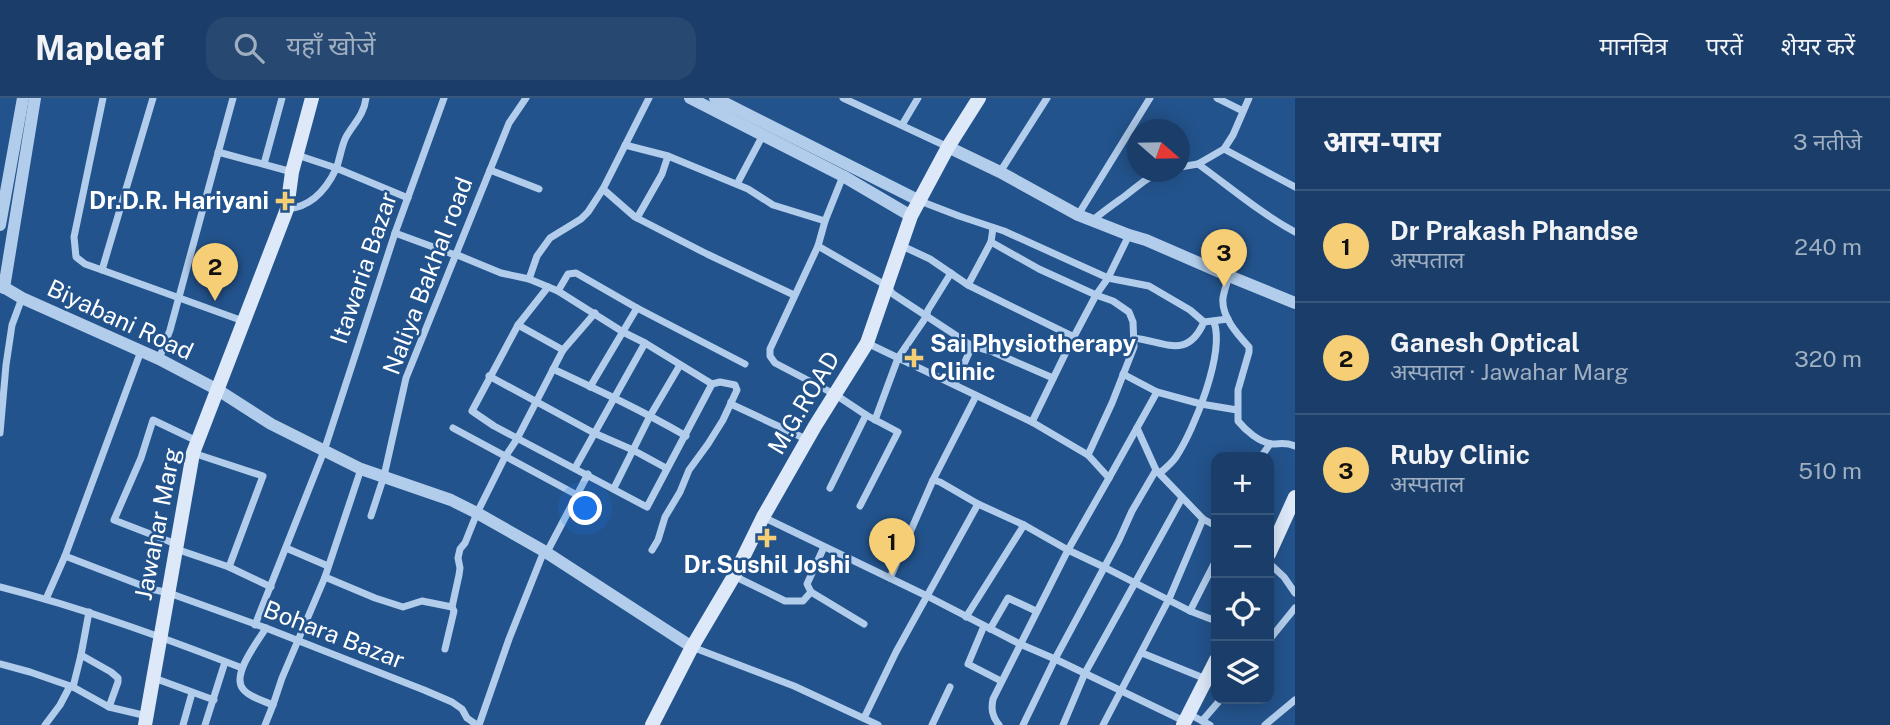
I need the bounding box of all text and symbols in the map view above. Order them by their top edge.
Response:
search box [206,17,696,80]
text: Mapleaf [35,29,164,67]
icon: search [230,29,268,67]
text: यहाँ खोजें [286,30,376,61]
text: मानचित्र [1599,32,1668,60]
text: परतें [1706,32,1743,60]
text: शेयर करें [1781,32,1855,60]
north arrow [1127,119,1190,182]
text: आस-पास [1323,123,1441,159]
text: 3 नतीजे [1793,128,1862,155]
street label: Naliya Bakhal road [377,173,478,378]
place label: Dr.D.R. Hariyani [89,186,269,214]
street label: Itawaria Bazar [324,188,402,347]
marker: Dr.D.R. Hariyani [275,191,295,211]
text: Dr Prakash Phandse [1390,215,1639,246]
pin: 3 [1201,229,1247,287]
text: 1 [1341,233,1351,260]
text: 240 m [1794,233,1862,260]
pin: 2 [192,243,238,301]
text: अस्पताल [1390,246,1464,273]
street label: Biyabani Road [43,273,198,365]
text: Ganesh Optical [1390,327,1580,358]
place label: Sai Physiotherapy Clinic [930,329,1136,385]
text: 2 [1339,345,1353,372]
text: 320 m [1794,345,1862,372]
street label: M.G.ROAD [761,346,845,459]
marker: Sai Physiotherapy Clinic [904,348,924,368]
text: अस्पताल · Jawahar Marg [1390,358,1629,385]
text: Ruby Clinic [1390,439,1530,470]
street label: Jawahar Marg [129,445,186,602]
map controls [1211,452,1274,704]
button: + [1211,452,1274,515]
text: 3 [1338,457,1354,484]
text: 510 m [1798,457,1862,484]
text: अस्पताल [1390,470,1464,497]
your location [568,491,602,525]
button: − [1211,515,1274,578]
pin: 1 [869,518,915,576]
marker: Dr.Sushil Joshi [757,528,777,548]
place label: Dr.Sushil Joshi [684,550,850,578]
button: locate [1211,578,1274,641]
street label: Bohara Bazar [260,594,409,674]
button: layers [1211,641,1274,704]

